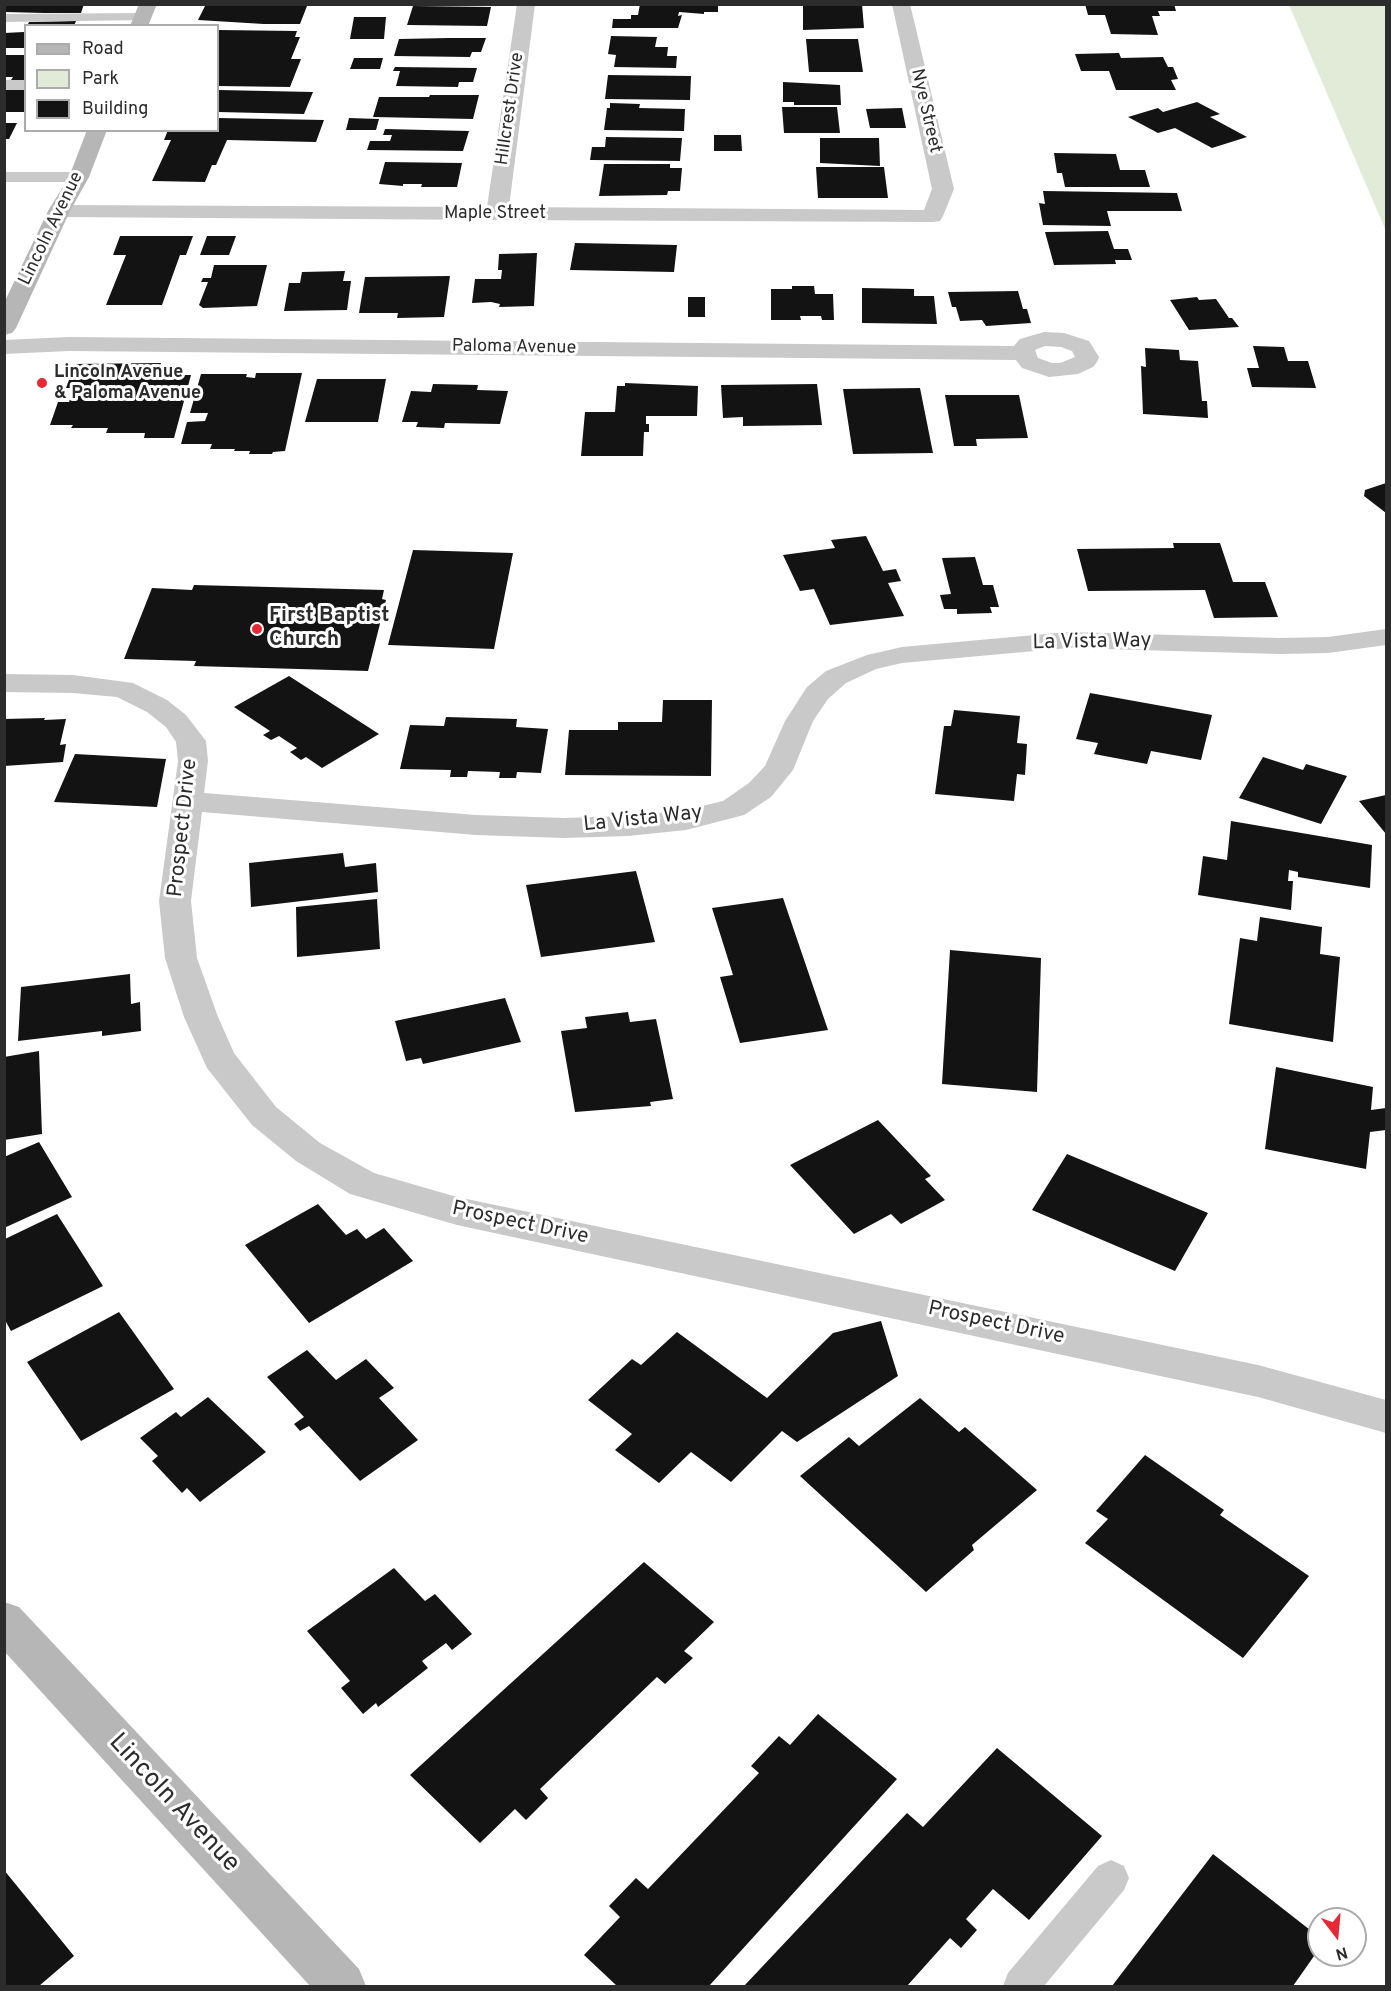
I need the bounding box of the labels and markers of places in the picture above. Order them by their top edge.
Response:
place label: Lincoln Avenue & Paloma Avenue [54,362,201,404]
marker: Lincoln Avenue & Paloma Avenue [35,376,49,390]
place label: First Baptist Church [269,604,390,654]
marker: First Baptist Church [250,622,264,636]

